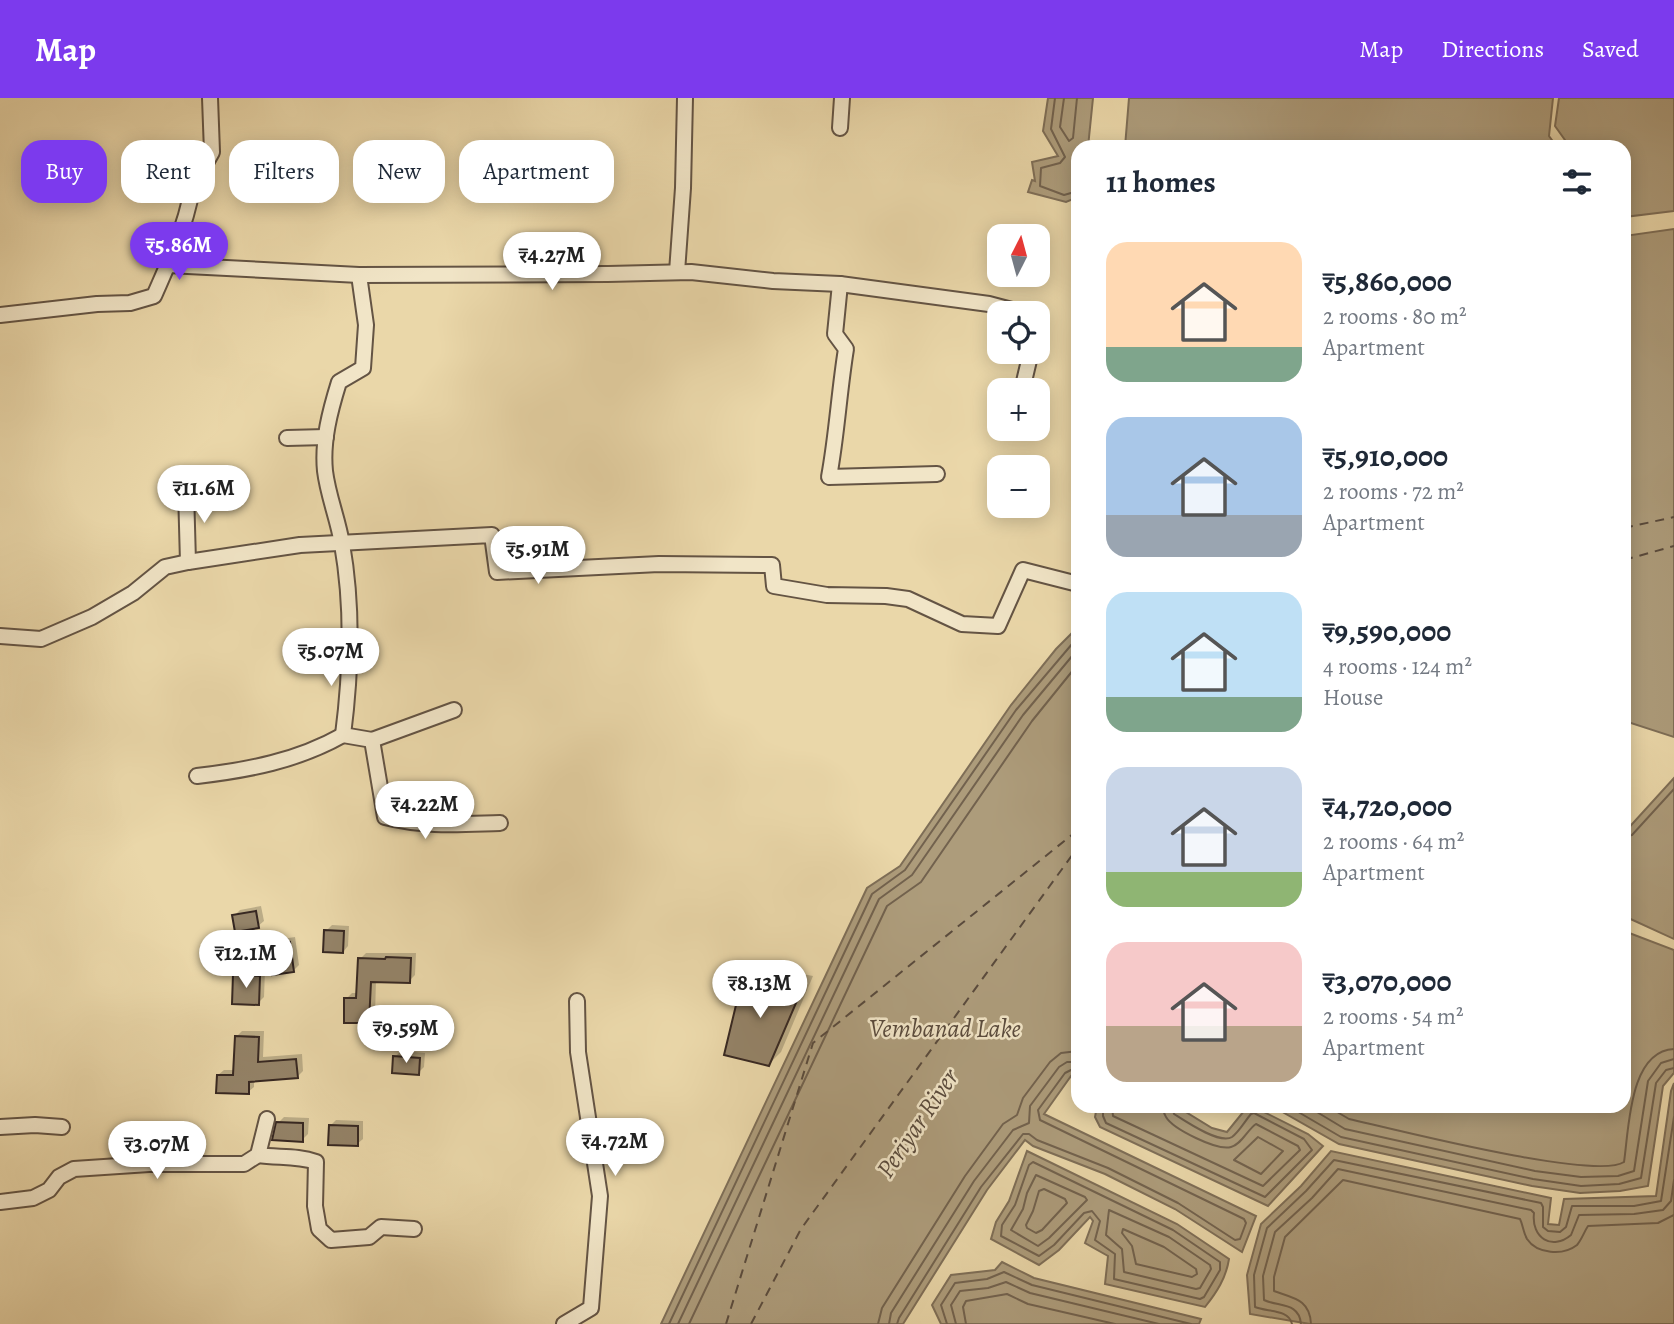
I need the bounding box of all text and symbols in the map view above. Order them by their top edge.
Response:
text: Map [35,27,96,72]
text: Map [1359,33,1403,65]
text: Directions [1441,33,1544,65]
text: Saved [1582,33,1639,65]
chip: Buy [21,140,107,203]
chip: Rent [121,140,215,203]
chip: Filters [229,140,339,203]
chip: New [353,140,445,203]
chip: Apartment [459,140,614,203]
text: 11 homes [1106,162,1216,202]
icon: filters [1558,163,1596,201]
pin: ₹5.86M [122,222,236,282]
north arrow [987,224,1050,287]
map controls [987,224,1050,518]
text: ₹5.86M [146,229,212,260]
pin: ₹4.27M [495,232,609,292]
text: ₹4.27M [519,239,585,270]
text: ₹5,860,000 [1323,261,1452,301]
icon: home [1162,270,1246,354]
button: locate [987,301,1050,364]
text: 2 rooms · 80 m² [1323,301,1467,332]
text: Apartment [1323,332,1425,363]
button: + [987,378,1050,441]
text: ₹5,910,000 [1323,436,1448,476]
icon: home [1162,445,1246,529]
button: − [987,455,1050,518]
pin: ₹11.6M [147,466,261,525]
text: ₹11.6M [173,472,235,503]
text: 2 rooms · 72 m² [1323,476,1464,507]
text: Apartment [1323,507,1425,538]
pin: ₹5.91M [481,526,595,586]
text: ₹5.91M [507,533,569,564]
text: ₹9,590,000 [1323,611,1451,651]
icon: home [1162,620,1246,704]
pin: ₹5.07M [274,628,388,688]
text: ₹5.07M [298,635,364,666]
text: 4 rooms · 124 m² [1323,651,1472,682]
text: House [1323,682,1383,713]
pin: ₹4.22M [368,782,482,841]
text: ₹4,720,000 [1323,786,1452,826]
text: ₹4.22M [391,788,459,819]
icon: home [1162,795,1246,879]
text: 2 rooms · 64 m² [1323,826,1464,857]
text: Apartment [1323,857,1425,888]
pin: ₹12.1M [189,930,303,990]
text: ₹12.1M [215,937,277,968]
pin: ₹8.13M [703,960,817,1020]
text: ₹3,070,000 [1323,961,1452,1001]
text: ₹8.13M [728,967,792,998]
icon: home [1162,970,1246,1054]
text: 2 rooms · 54 m² [1323,1001,1464,1032]
pin: ₹9.59M [349,1006,463,1065]
water label: Vembanad Lake [869,1011,1021,1046]
text: ₹9.59M [373,1012,439,1043]
text: Apartment [1323,1032,1425,1063]
water label: Periyar River [868,1061,967,1185]
pin: ₹4.72M [558,1118,672,1178]
pin: ₹3.07M [100,1122,214,1181]
text: ₹4.72M [582,1125,648,1156]
text: ₹3.07M [124,1128,190,1159]

